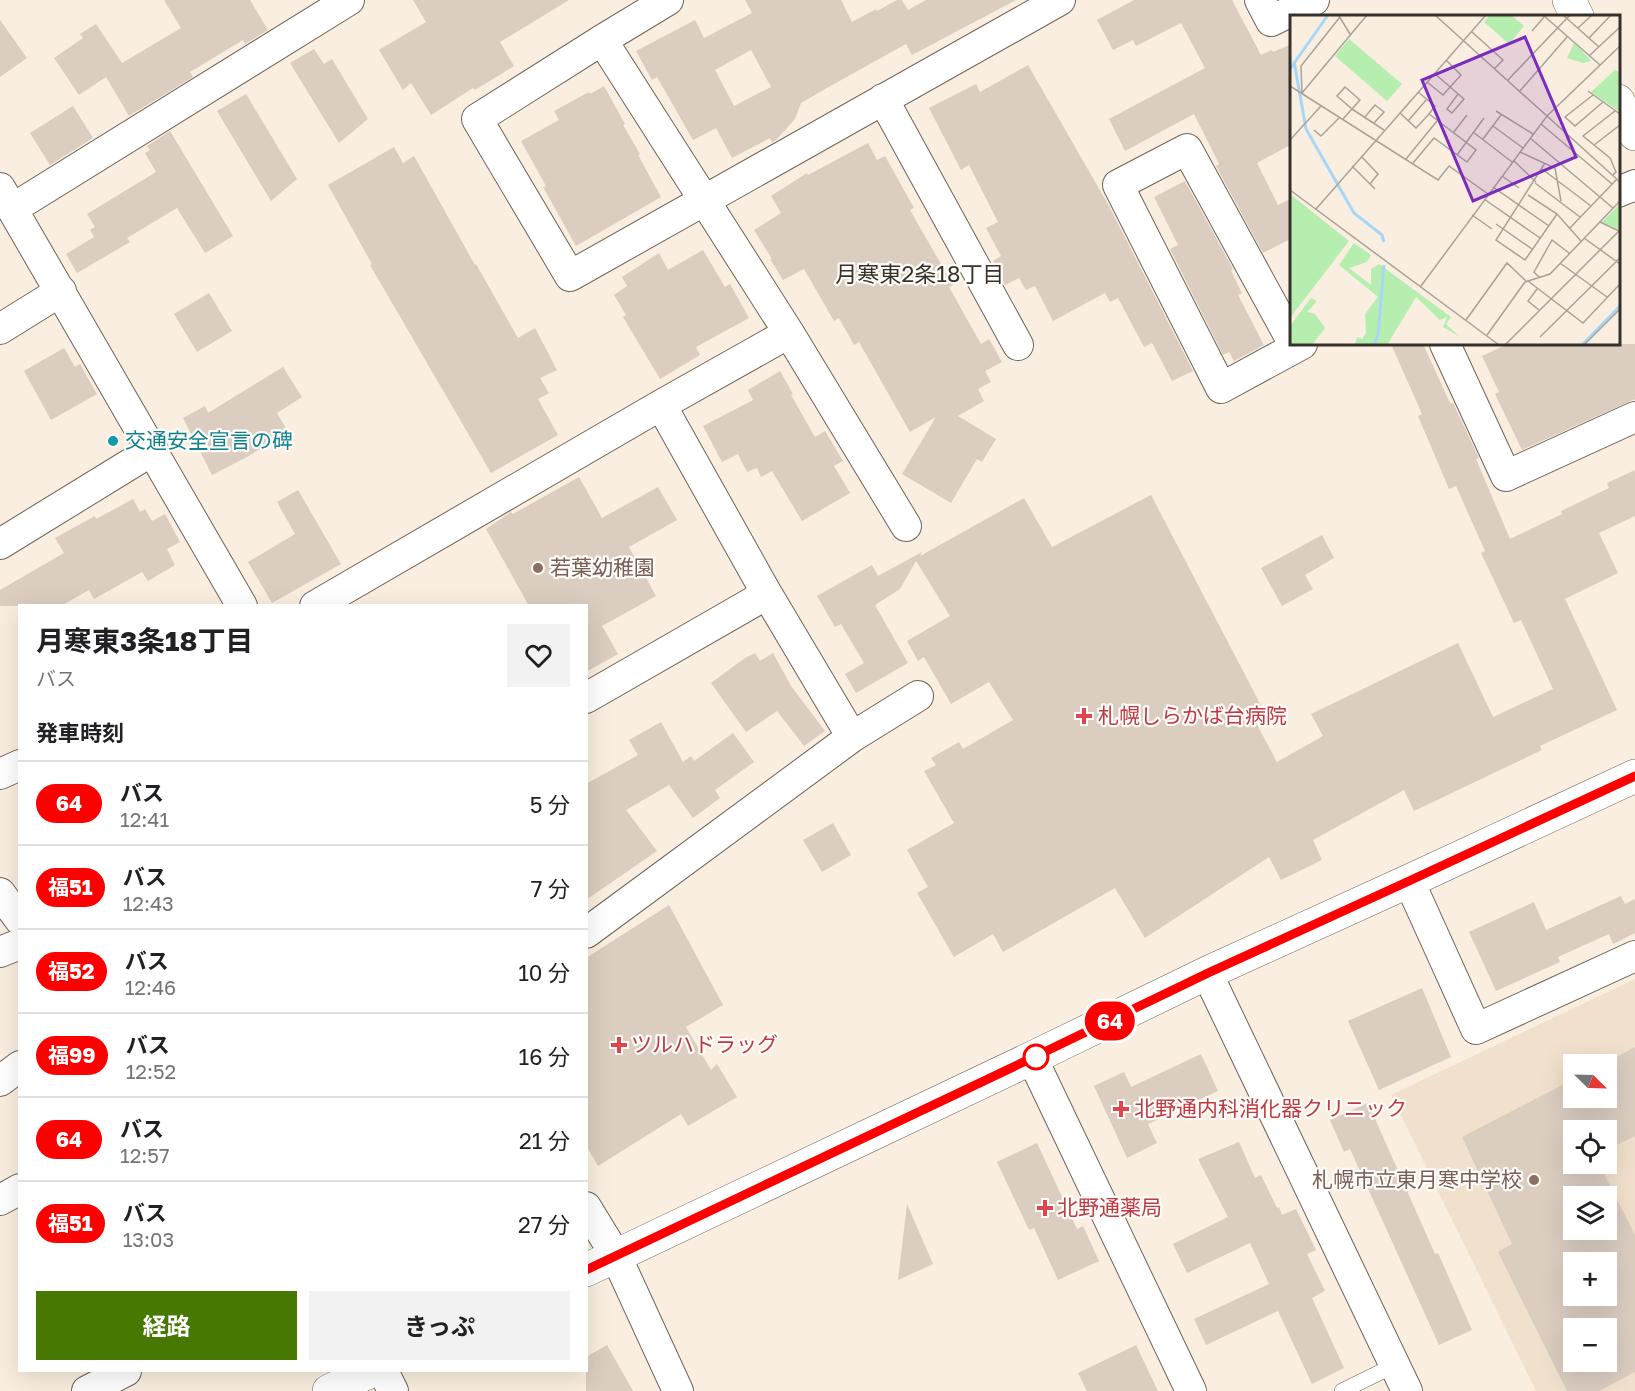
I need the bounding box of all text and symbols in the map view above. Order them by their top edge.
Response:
inset map [1290,15,1620,345]
district label: 月寒東2条18丁目 [836,260,1004,287]
place label: 交通安全宣言の碑 [125,427,293,453]
marker: 交通安全宣言の碑 [106,434,120,448]
place label: 若葉幼稚園 [550,554,655,580]
marker: 若葉幼稚園 [531,561,545,575]
text: 月寒東3条18丁目 [36,624,253,657]
button: heart [507,624,570,687]
text: バス [36,666,76,690]
place label: 札幌しらかば台病院 [1098,702,1287,728]
marker: 札幌しらかば台病院 [1075,707,1093,725]
text: 発車時刻 [36,719,124,746]
text: バス [120,779,164,806]
text: 64 [56,790,82,816]
text: 5 分 [530,791,570,818]
text: 12:41 [120,807,169,831]
text: バス [123,863,167,890]
text: 福51 [48,874,93,900]
text: 7 分 [531,875,570,902]
text: 12:43 [123,891,174,915]
text: バス [125,947,169,974]
text: 福52 [48,958,95,984]
text: 10 分 [518,959,570,986]
text: 12:46 [125,975,176,999]
line badge: 64 [1083,1002,1137,1040]
text: 64 [1097,1008,1123,1034]
text: バス [126,1031,170,1058]
place label: ツルハドラッグ [631,1031,778,1057]
marker: ツルハドラッグ [612,1038,626,1052]
text: 福99 [48,1042,96,1068]
text: 16 分 [519,1043,570,1070]
unlabelled marker [1023,1044,1049,1070]
north arrow [1563,1054,1617,1108]
map controls [1563,1054,1617,1372]
text: 12:52 [126,1059,176,1083]
place label: 北野通内科消化器クリニック [1134,1095,1407,1121]
marker: 北野通内科消化器クリニック [1112,1100,1130,1118]
text: バス [120,1115,164,1142]
button: locate [1563,1120,1617,1174]
text: 64 [56,1126,82,1152]
text: 21 分 [519,1127,570,1154]
text: 12:57 [120,1143,170,1167]
place label: 札幌市立東月寒中学校 [1312,1166,1522,1192]
marker: 札幌市立東月寒中学校 [1527,1173,1541,1187]
button: layers [1563,1186,1617,1240]
place label: 北野通薬局 [1057,1194,1162,1220]
text: バス [123,1199,167,1226]
marker: 北野通薬局 [1038,1201,1052,1215]
text: 福51 [48,1210,93,1236]
text: 27 分 [518,1211,570,1238]
text: 13:03 [123,1227,174,1251]
button: + [1563,1252,1617,1306]
button: 経路 [36,1291,297,1360]
button: きっぷ [309,1291,570,1360]
button: − [1563,1318,1617,1372]

